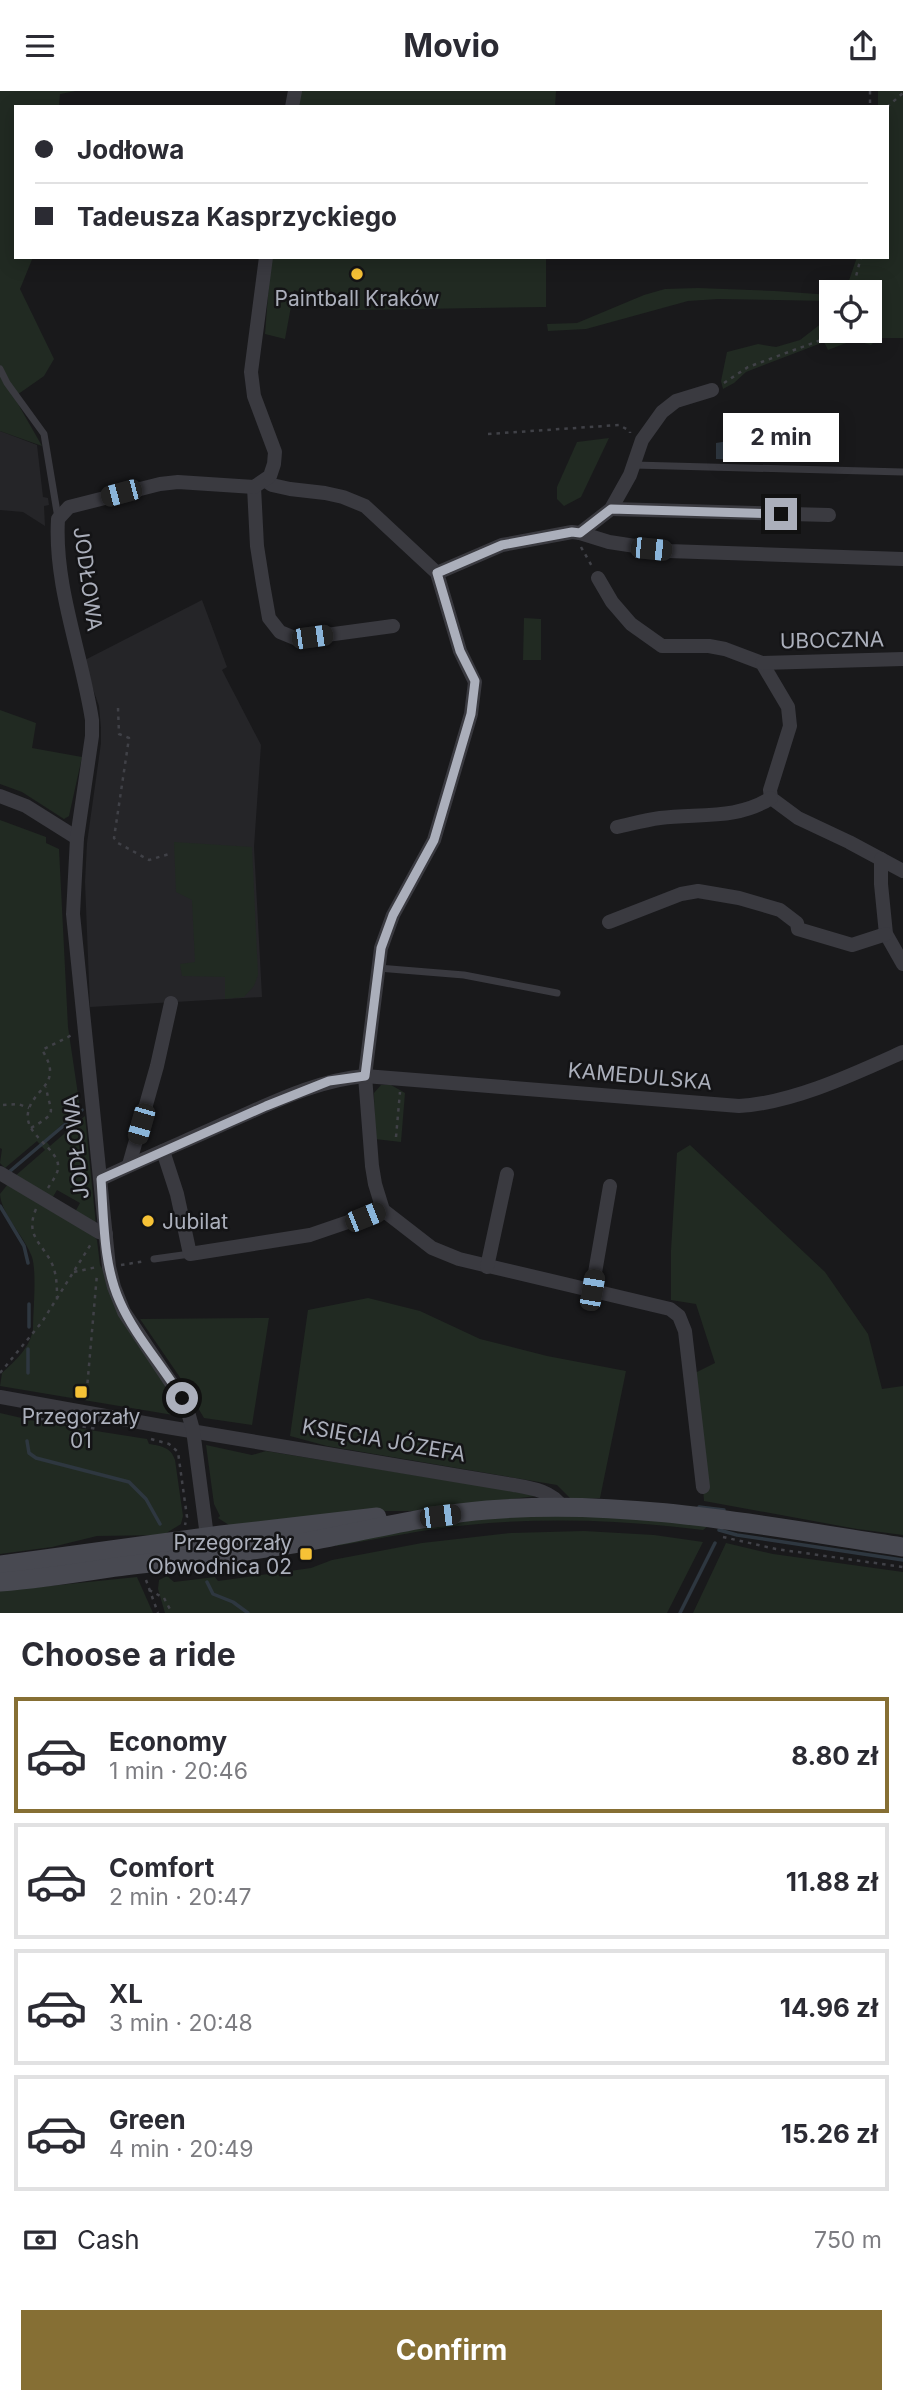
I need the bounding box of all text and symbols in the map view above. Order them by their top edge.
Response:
text: Movio [403,26,500,65]
icon: menu [21,27,59,65]
icon: share [844,27,882,65]
text: Jodłowa [77,134,184,165]
text: Tadeusza Kasprzyckiego [77,201,397,232]
marker: Paintball Kraków [349,266,365,282]
map controls [819,280,882,343]
button: locate [819,280,882,343]
place label: Paintball Kraków [275,286,439,311]
callout: 2 min [723,413,839,461]
text: 2 min [750,423,812,451]
car [98,477,145,509]
route end [765,498,797,530]
street label: JODŁOWA [68,525,108,633]
car [630,536,673,562]
car [290,624,335,650]
street label: UBOCZNA [780,627,884,653]
street label: KAMEDULSKA [567,1057,713,1095]
street label: JODŁOWA [58,1093,94,1201]
car [126,1101,157,1147]
car [342,1199,389,1235]
place label: Jubilat [162,1209,228,1234]
marker: Jubilat [140,1213,156,1229]
car [579,1267,606,1313]
route start [166,1382,198,1414]
marker: Przegorzały 01 [73,1384,89,1400]
place label: Przegorzały 01 [22,1404,141,1453]
street label: KSIĘCIA JÓZEFA [300,1412,468,1467]
car [418,1503,463,1529]
place label: Przegorzały Obwodnica 02 [148,1530,292,1579]
marker: Przegorzały Obwodnica 02 [298,1546,314,1562]
text: Choose a ride [21,1635,236,1674]
icon: car [25,1724,88,1787]
text: Economy [109,1726,227,1757]
text: 8.80 zł [791,1740,878,1771]
text: 1 min · 20:46 [109,1757,248,1785]
icon: car [25,1850,88,1913]
text: Comfort [109,1852,214,1883]
text: 11.88 zł [786,1866,878,1897]
text: 2 min · 20:47 [109,1883,251,1911]
icon: car [25,1976,88,2039]
text: XL [109,1978,143,2009]
text: 14.96 zł [780,1992,878,2023]
text: 3 min · 20:48 [109,2009,253,2037]
icon: car [25,2102,88,2165]
text: Green [109,2104,186,2135]
text: 15.26 zł [781,2118,878,2149]
text: 4 min · 20:49 [109,2135,253,2163]
icon: cash [21,2221,59,2259]
text: Cash [77,2224,140,2255]
text: 750 m [814,2226,882,2254]
button: Confirm [21,2310,882,2390]

